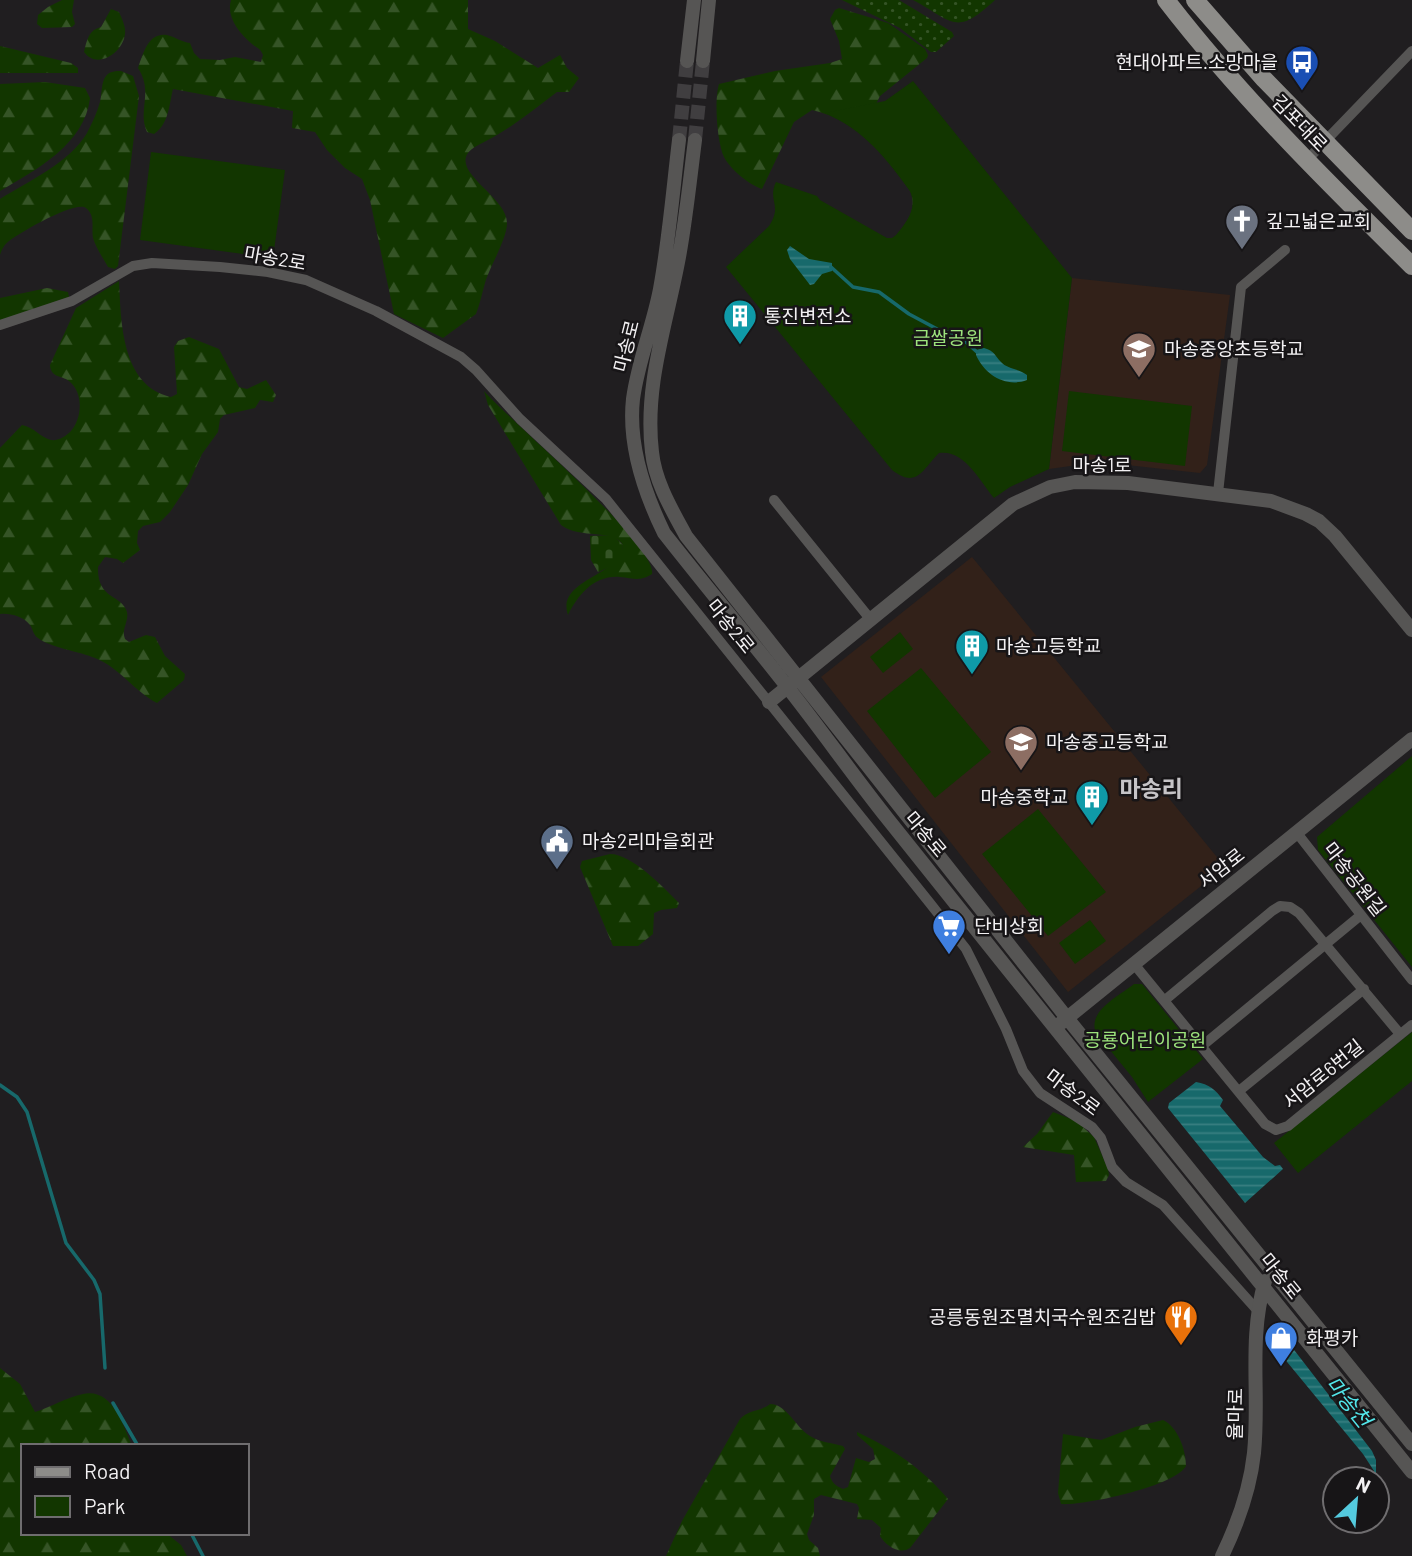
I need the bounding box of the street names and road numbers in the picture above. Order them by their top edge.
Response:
street label: 김포대로 [1268,90,1333,156]
street label: 마송2로 [242,241,308,274]
street label: 마송로 [608,318,643,374]
street label: 마송1로 [1072,453,1132,476]
street label: 마송2로 [703,594,760,657]
street label: 마송로 [901,806,952,861]
street label: 마송공원길 [1319,837,1391,920]
street label: 서암로 [1193,842,1248,893]
street label: 서암로6번길 [1278,1034,1368,1113]
street label: 마송2로 [1041,1064,1105,1120]
street label: 마송로 [1256,1248,1307,1303]
street label: 율마로 [1223,1388,1246,1440]

